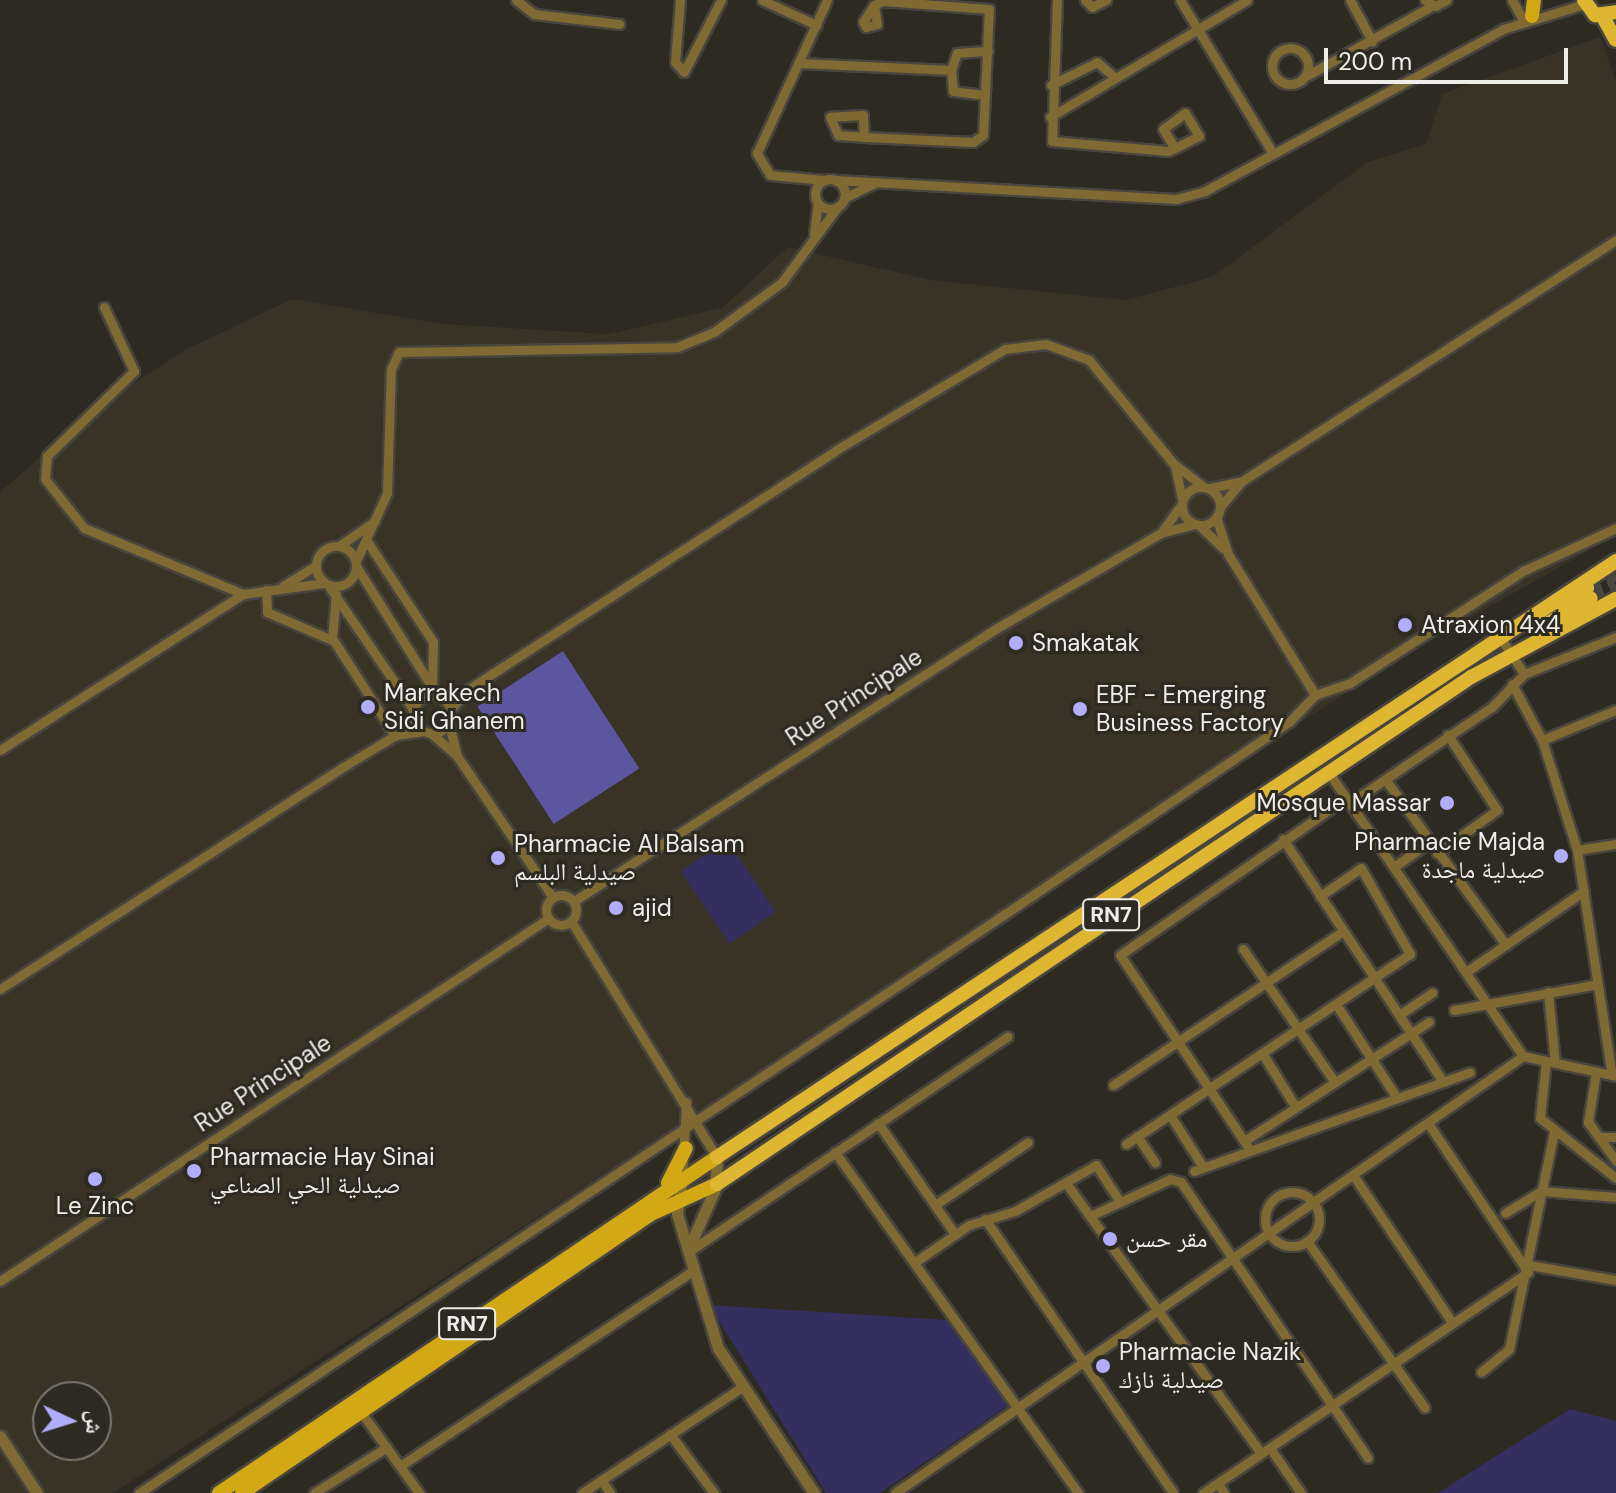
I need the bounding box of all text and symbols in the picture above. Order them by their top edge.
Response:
scale bar [1328,32,1572,82]
text: 200 m [1338,46,1412,77]
place label: Atraxion 4x4 [1421,611,1560,639]
marker: Atraxion 4x4 [1396,616,1414,634]
place label: Smakatak [1032,629,1140,657]
marker: Smakatak [1007,634,1025,652]
street label: Rue Principale [780,642,928,752]
place label: Marrakech Sidi Ghanem [384,679,525,735]
place label: EBF - Emerging Business Factory [1096,681,1284,737]
marker: Marrakech Sidi Ghanem [359,698,377,716]
marker: EBF - Emerging Business Factory [1071,700,1089,718]
place label: Mosque Massar [1256,789,1431,817]
marker: Mosque Massar [1438,794,1456,812]
place label: Pharmacie Majda صيدلية ماجدة [1354,828,1545,884]
place label: Pharmacie Al Balsam صيدلية البلسم [514,830,745,886]
marker: Pharmacie Majda صيدلية ماجدة [1552,847,1570,865]
marker: Pharmacie Al Balsam صيدلية البلسم [489,849,507,867]
place label: ajid [632,894,672,922]
road number: RN7 [1081,897,1141,933]
marker: ajid [607,899,625,917]
street label: Rue Principale [189,1028,337,1138]
place label: Pharmacie Hay Sinai صيدلية الحي الصناعي [210,1143,435,1199]
marker: Pharmacie Hay Sinai صيدلية الحي الصناعي [185,1162,203,1180]
marker: Le Zinc [86,1170,104,1188]
place label: Le Zinc [56,1192,134,1220]
place label: مقر حسن [1126,1225,1208,1253]
marker: مقر حسن [1101,1230,1119,1248]
road number: RN7 [437,1306,497,1342]
place label: Pharmacie Nazik صيدلية نازك [1119,1338,1301,1394]
marker: Pharmacie Nazik صيدلية نازك [1094,1357,1112,1375]
north arrow [32,1381,112,1461]
text: ش [79,1410,110,1435]

